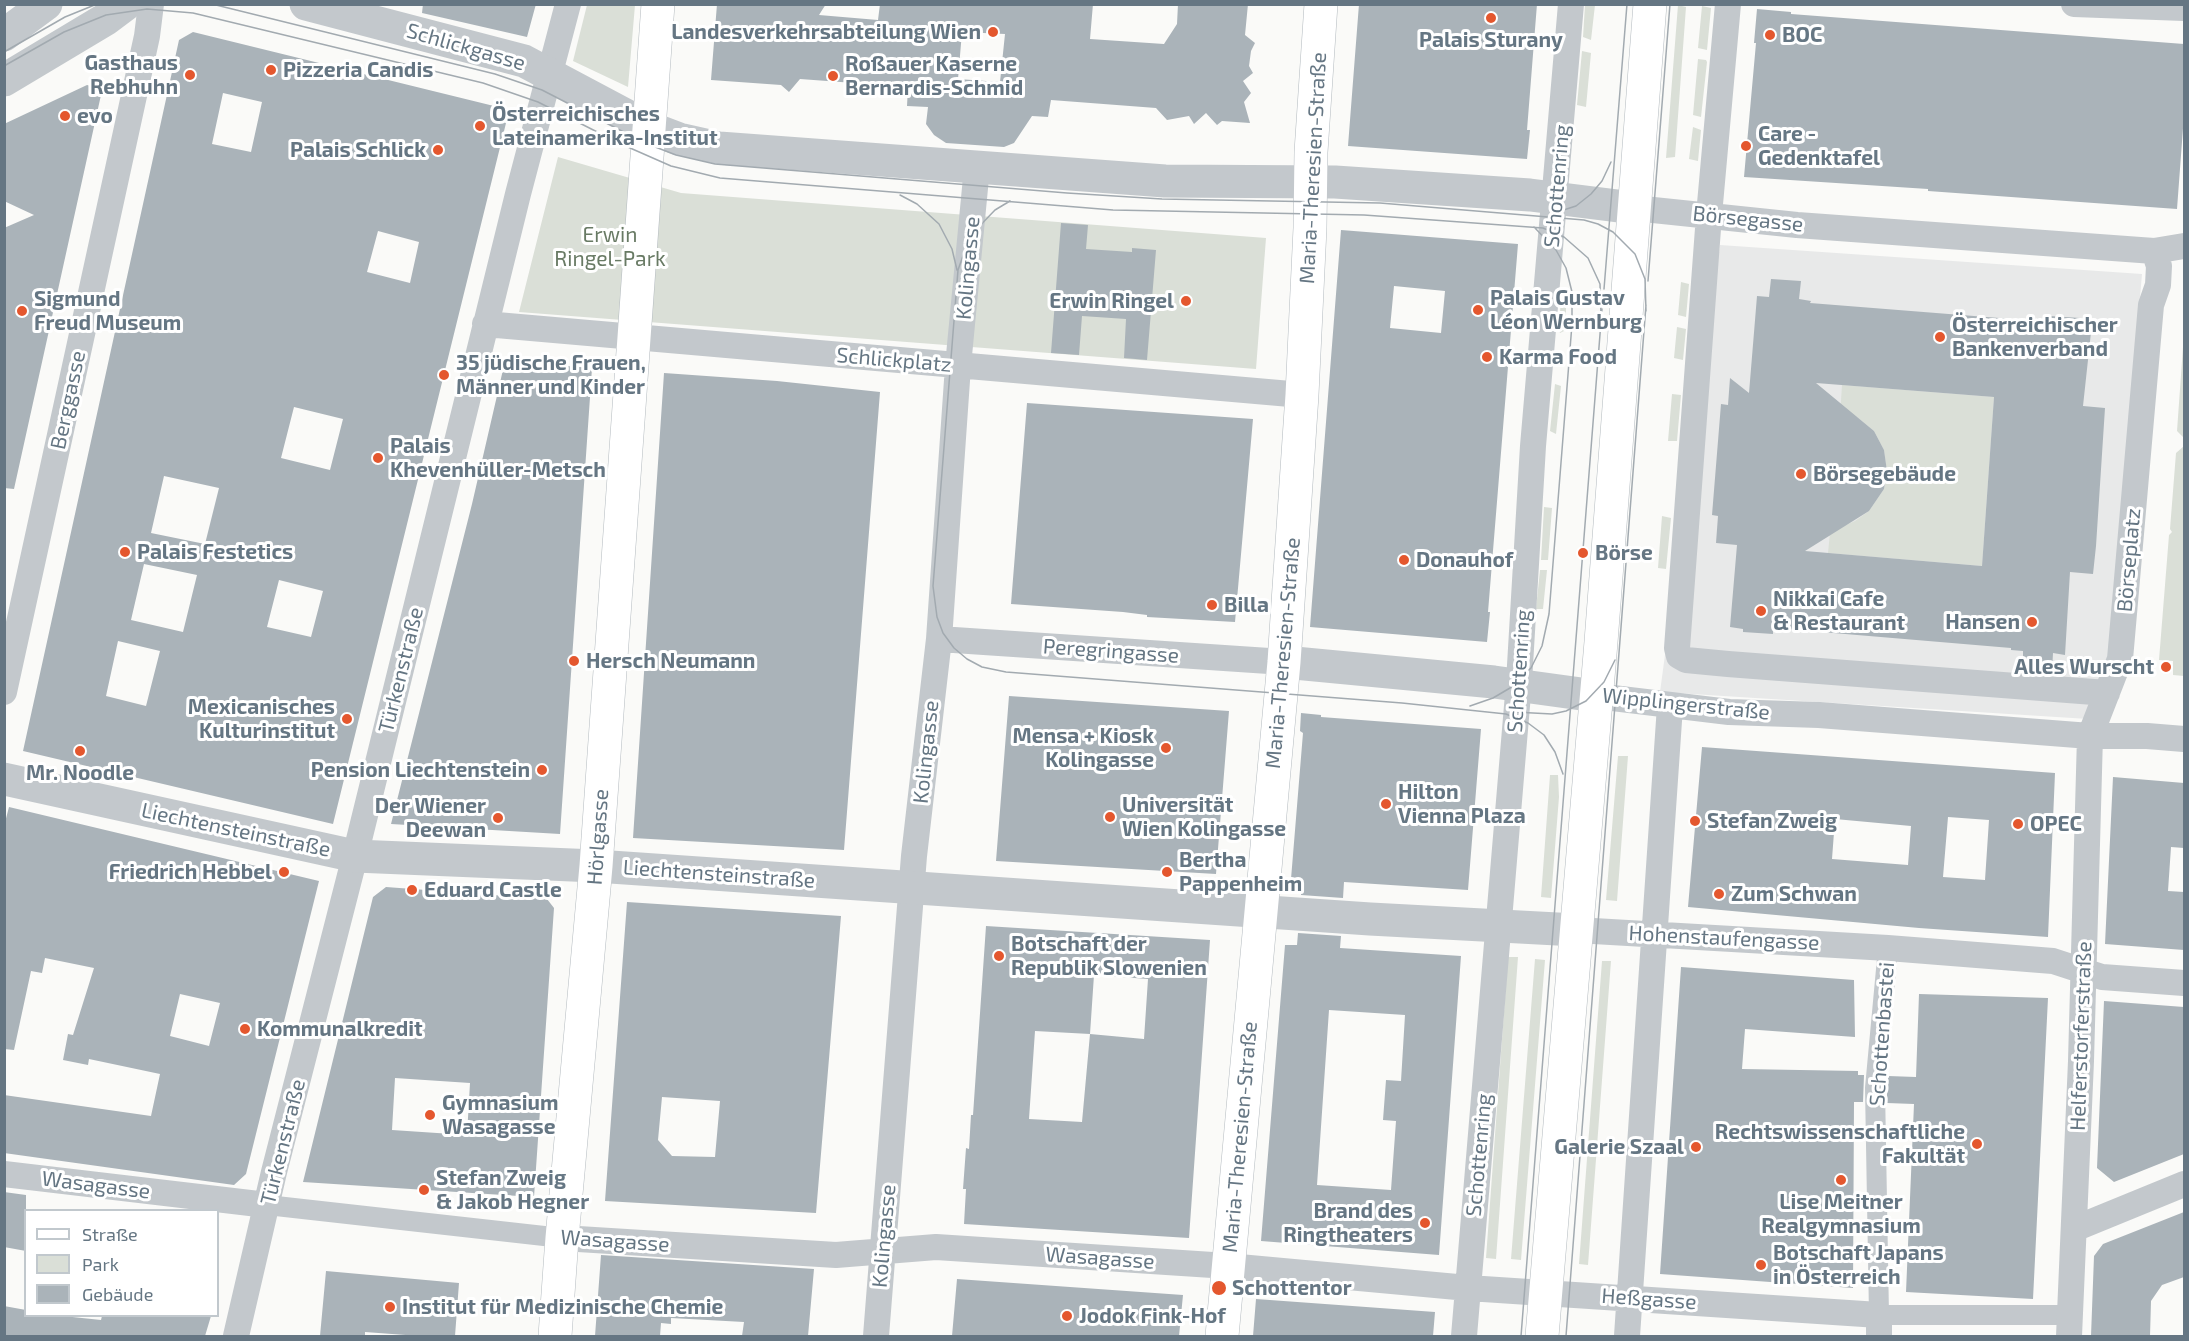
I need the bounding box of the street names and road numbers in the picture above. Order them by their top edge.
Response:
street label: Schlickgasse [404,18,528,76]
street label: Maria-Theresien-Straße [1294,51,1332,285]
street label: Schottenring [1539,124,1575,248]
street label: Börsegasse [1691,201,1805,237]
street label: Kolingasse [951,215,985,321]
street label: Schlickplatz [835,342,953,378]
street label: Berggasse [45,348,91,452]
street label: Börseplatz [2112,507,2146,613]
street label: Maria-Theresien-Straße [1260,536,1306,770]
street label: Türkenstraße [373,605,429,735]
street label: Schottenring [1502,609,1536,733]
street label: Peregringasse [1042,634,1180,668]
street label: Wipplingerstraße [1601,683,1771,725]
street label: Kolingasse [908,699,944,805]
street label: Hörlgasse [582,788,614,886]
street label: Liechtensteinstraße [139,798,333,862]
street label: Liechtensteinstraße [622,855,816,893]
street label: Hohenstaufengasse [1628,920,1820,956]
street label: Helferstorferstraße [2065,941,2097,1131]
street label: Schottenbastei [1864,961,1900,1107]
street label: Maria-Theresien-Straße [1217,1020,1263,1254]
street label: Türkenstraße [255,1077,311,1207]
street label: Schottenring [1461,1093,1497,1217]
street label: Wasagasse [40,1166,152,1204]
street label: Kolingasse [867,1183,901,1289]
street label: Wasagasse [560,1225,670,1257]
street label: Wasagasse [1045,1242,1155,1274]
street label: Heßgasse [1601,1283,1697,1315]

